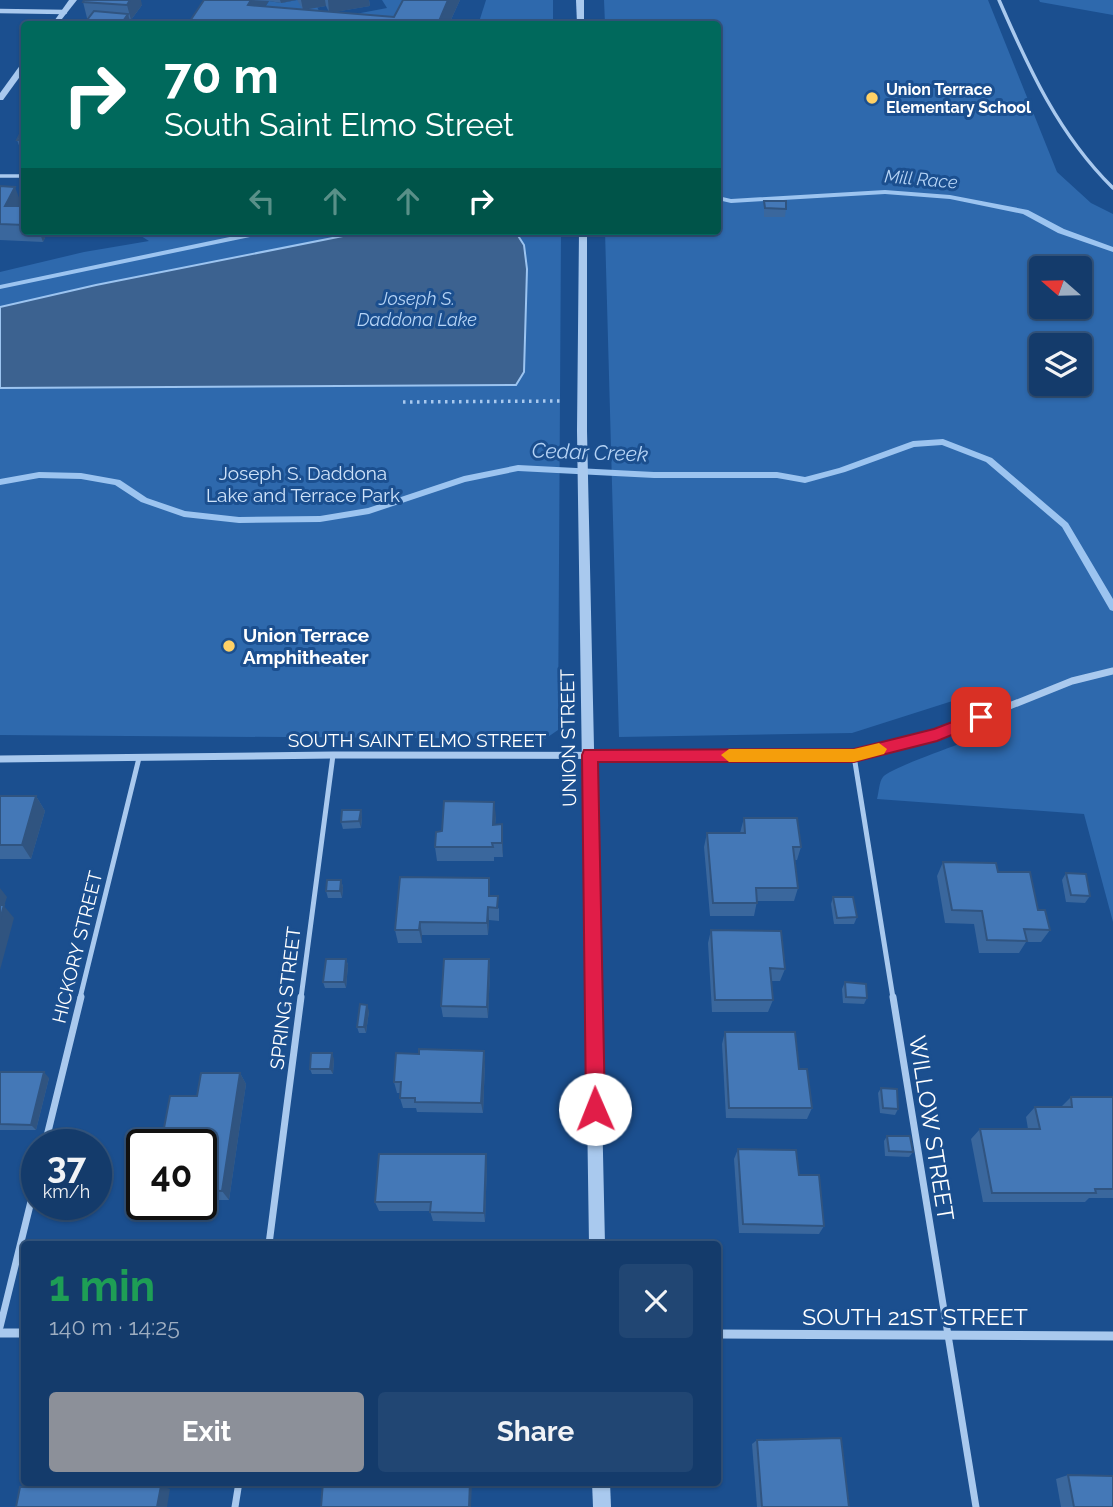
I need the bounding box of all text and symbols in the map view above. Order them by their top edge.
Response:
text: 70 m [164,47,279,104]
icon: right [49,49,140,140]
place label: Union Terrace Elementary School [886,80,1032,117]
marker: Union Terrace Elementary School [864,90,880,106]
text: South Saint Elmo Street [164,106,514,143]
water label: Mill Race [884,165,959,193]
icon: left [243,182,281,220]
icon: ahead [316,182,354,220]
icon: ahead [389,182,427,220]
icon: right [462,182,500,220]
north arrow [1029,256,1092,318]
map controls [1029,256,1092,396]
water label: Joseph S. Daddona Lake [357,288,477,330]
button: layers [1029,333,1092,396]
water label: Cedar Creek [531,437,649,467]
park label: Joseph S. Daddona Lake and Terrace Park [206,462,400,506]
place label: Union Terrace Amphitheater [243,624,369,668]
marker: Union Terrace Amphitheater [221,638,237,654]
street label: UNION STREET [556,669,580,807]
pin [951,687,1011,747]
icon: arrive [962,698,1000,736]
street label: SOUTH SAINT ELMO STREET [288,729,547,751]
street label: HICKORY STREET [47,868,107,1025]
street label: SPRING STREET [265,925,305,1071]
street label: WILLOW STREET [904,1034,960,1222]
position arrow [558,1072,632,1146]
speed limit sign: 40 [126,1129,217,1220]
text: 37 [47,1145,86,1186]
text: km/h [43,1181,90,1202]
text: 1 min [49,1262,155,1311]
button: close [619,1264,693,1338]
street label: SOUTH 21ST STREET [802,1303,1028,1330]
text: 140 m · 14:25 [49,1313,180,1340]
button: Exit [49,1392,364,1472]
button: Share [378,1392,693,1472]

